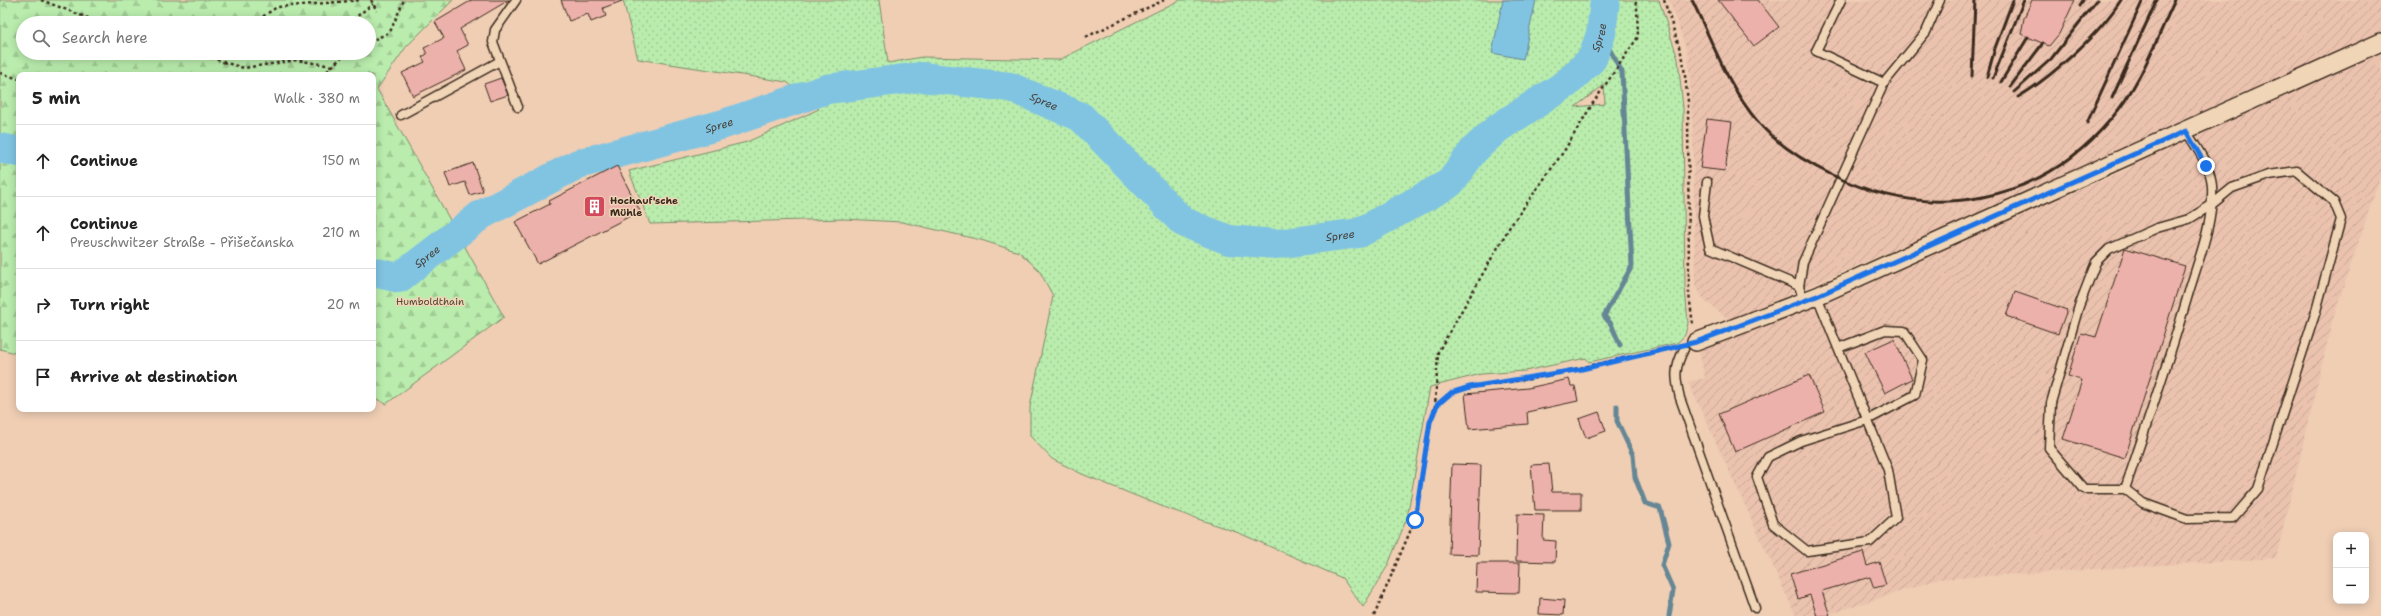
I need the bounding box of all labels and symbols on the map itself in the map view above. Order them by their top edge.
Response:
water label: Spree [1588,22,1610,54]
water label: Spree [1028,89,1060,114]
water label: Spree [703,114,735,136]
route end [2197,157,2215,175]
building icon: Hochauf'sche Mühle [581,193,607,219]
place label: Hochauf'sche Mühle [610,194,678,219]
water label: Spree [1325,226,1356,245]
water label: Spree [411,242,443,271]
park label: Humboldthain [396,295,464,308]
route start [1406,511,1424,529]

